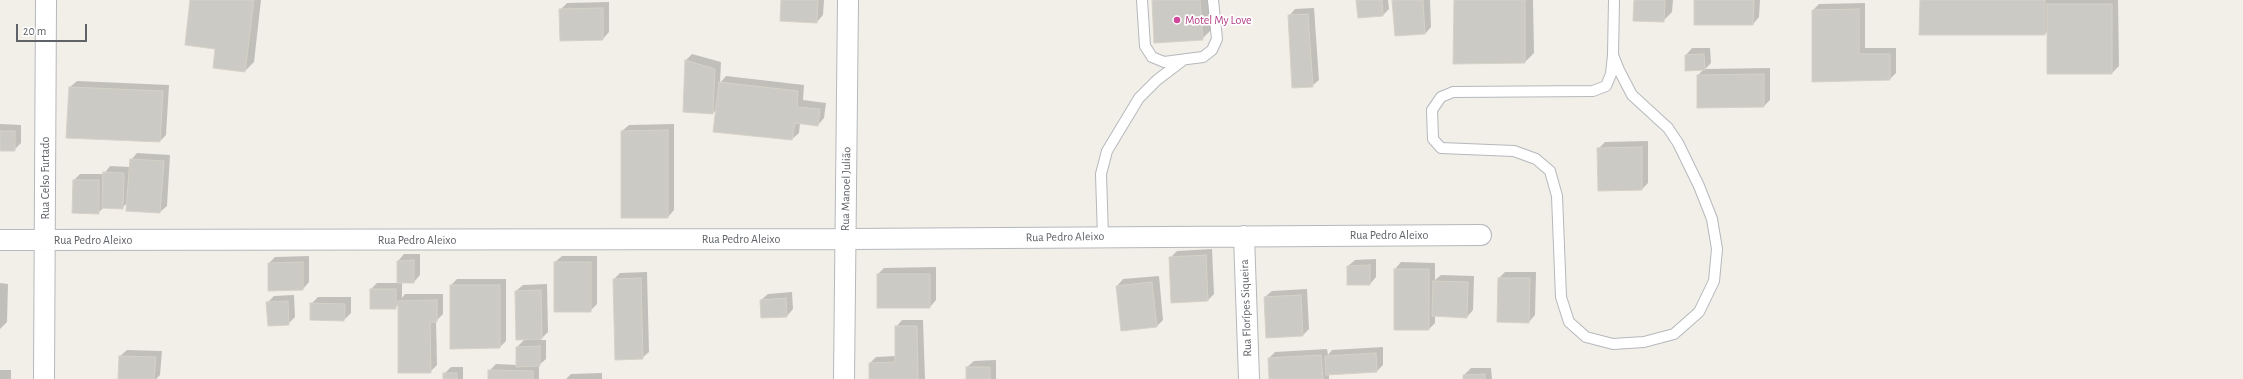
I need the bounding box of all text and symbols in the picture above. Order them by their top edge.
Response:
place label: Motel My Love [1185,13,1252,27]
marker: Motel My Love [1172,15,1182,25]
scale bar [18,16,89,42]
text: 20 m [23,25,46,37]
street label: Rua Celso Furtado [38,137,52,219]
street label: Rua Manoel Julião [838,147,854,231]
street label: Rua Pedro Aleixo [1350,228,1428,242]
street label: Rua Pedro Aleixo [1026,229,1104,245]
street label: Rua Pedro Aleixo [702,232,780,246]
street label: Rua Pedro Aleixo [54,233,132,247]
street label: Rua Pedro Aleixo [378,233,456,247]
street label: Rua Florípes Siqueira [1237,259,1255,357]

